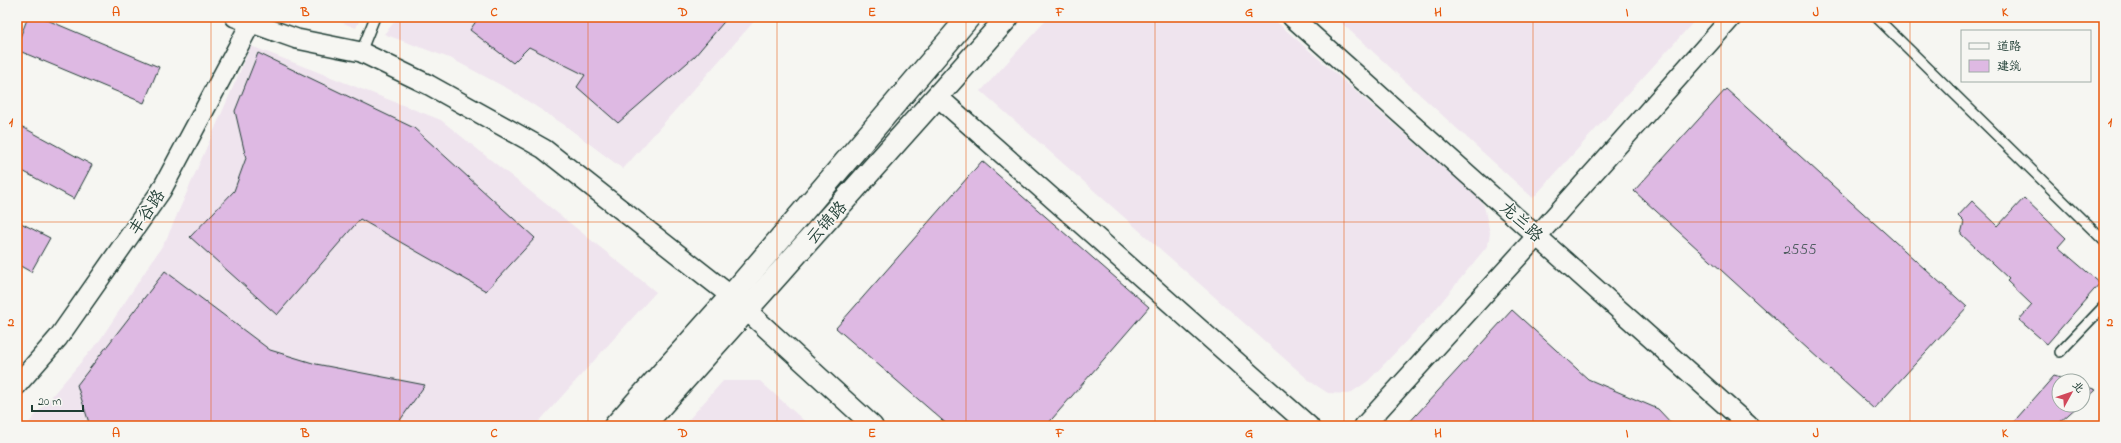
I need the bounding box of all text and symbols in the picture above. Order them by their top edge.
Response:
text: A [112,3,120,22]
text: B [300,3,310,22]
text: C [490,3,498,22]
text: D [677,3,688,22]
text: E [868,3,876,22]
text: F [1055,3,1065,22]
text: G [1245,3,1253,22]
text: H [1434,3,1442,22]
text: I [1625,3,1629,22]
text: J [1813,3,1819,22]
text: K [2002,3,2009,22]
legend [1961,30,2091,82]
text: 道路 [1997,38,2021,56]
text: 建筑 [1997,58,2021,76]
text: 1 [9,113,14,132]
text: 1 [2108,113,2113,132]
street label: 丰谷路 [123,185,172,241]
street label: 云锦路 [801,196,853,250]
street label: 龙兰路 [1494,196,1548,248]
house number: 2555 [1783,239,1817,261]
text: 2 [7,313,15,332]
text: 2 [2106,313,2114,332]
north arrow [2051,373,2091,413]
text: 北 [2068,378,2088,397]
scale bar [32,387,83,413]
text: 20 m [38,393,61,411]
text: A [112,424,120,443]
text: B [300,424,310,443]
text: C [490,424,498,443]
text: D [677,424,688,443]
text: E [868,424,876,443]
text: F [1055,424,1065,443]
text: G [1245,424,1253,443]
text: H [1434,424,1442,443]
text: I [1625,424,1629,443]
text: J [1813,424,1819,443]
text: K [2002,424,2009,443]

